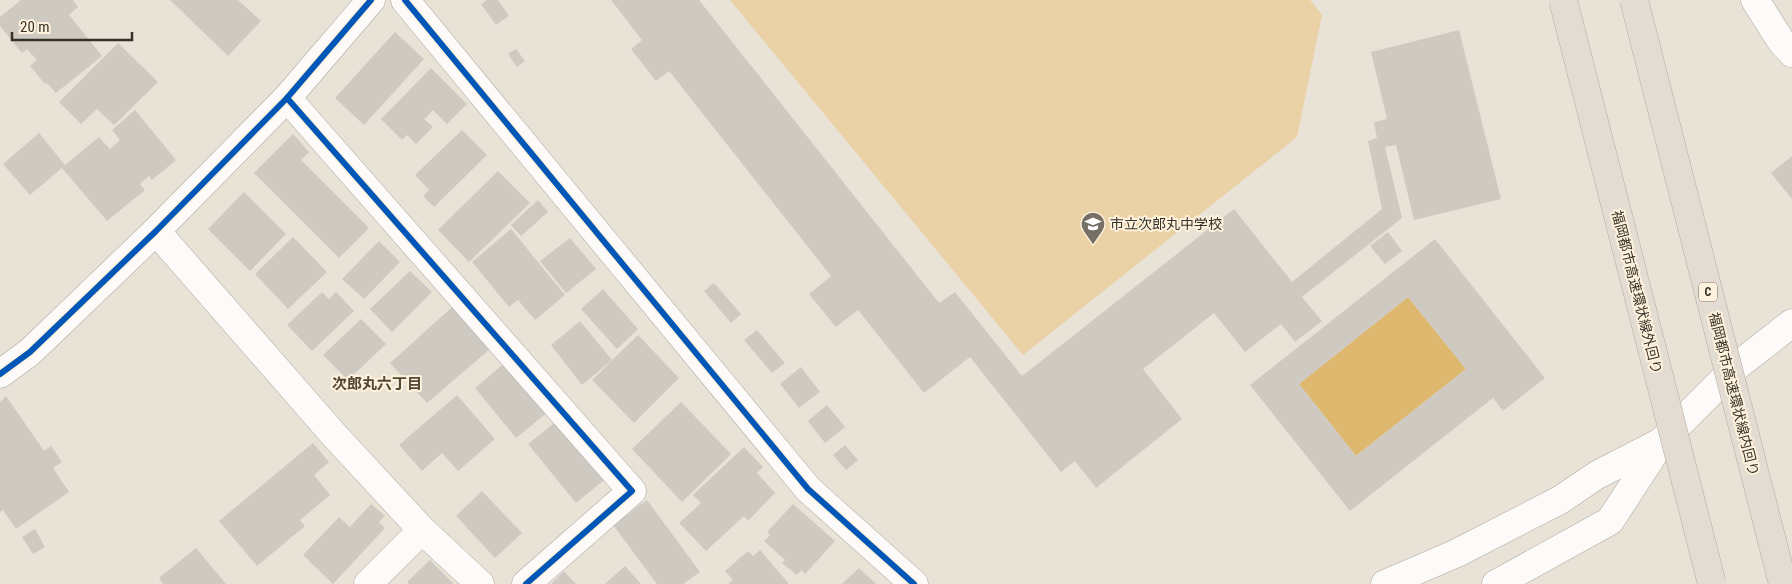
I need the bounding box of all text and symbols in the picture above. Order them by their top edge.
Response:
scale bar [12,10,132,42]
text: 20 m [20,18,50,36]
street label: 福岡都市高速環状線外回り [1609,209,1665,375]
school or university icon: 市立次郎丸中学校 [1080,211,1106,245]
place label: 市立次郎丸中学校 [1110,216,1222,232]
road number: C [1699,282,1717,302]
street label: 福岡都市高速環状線内回り [1706,311,1762,477]
district label: 次郎丸六丁目 [332,375,422,393]

